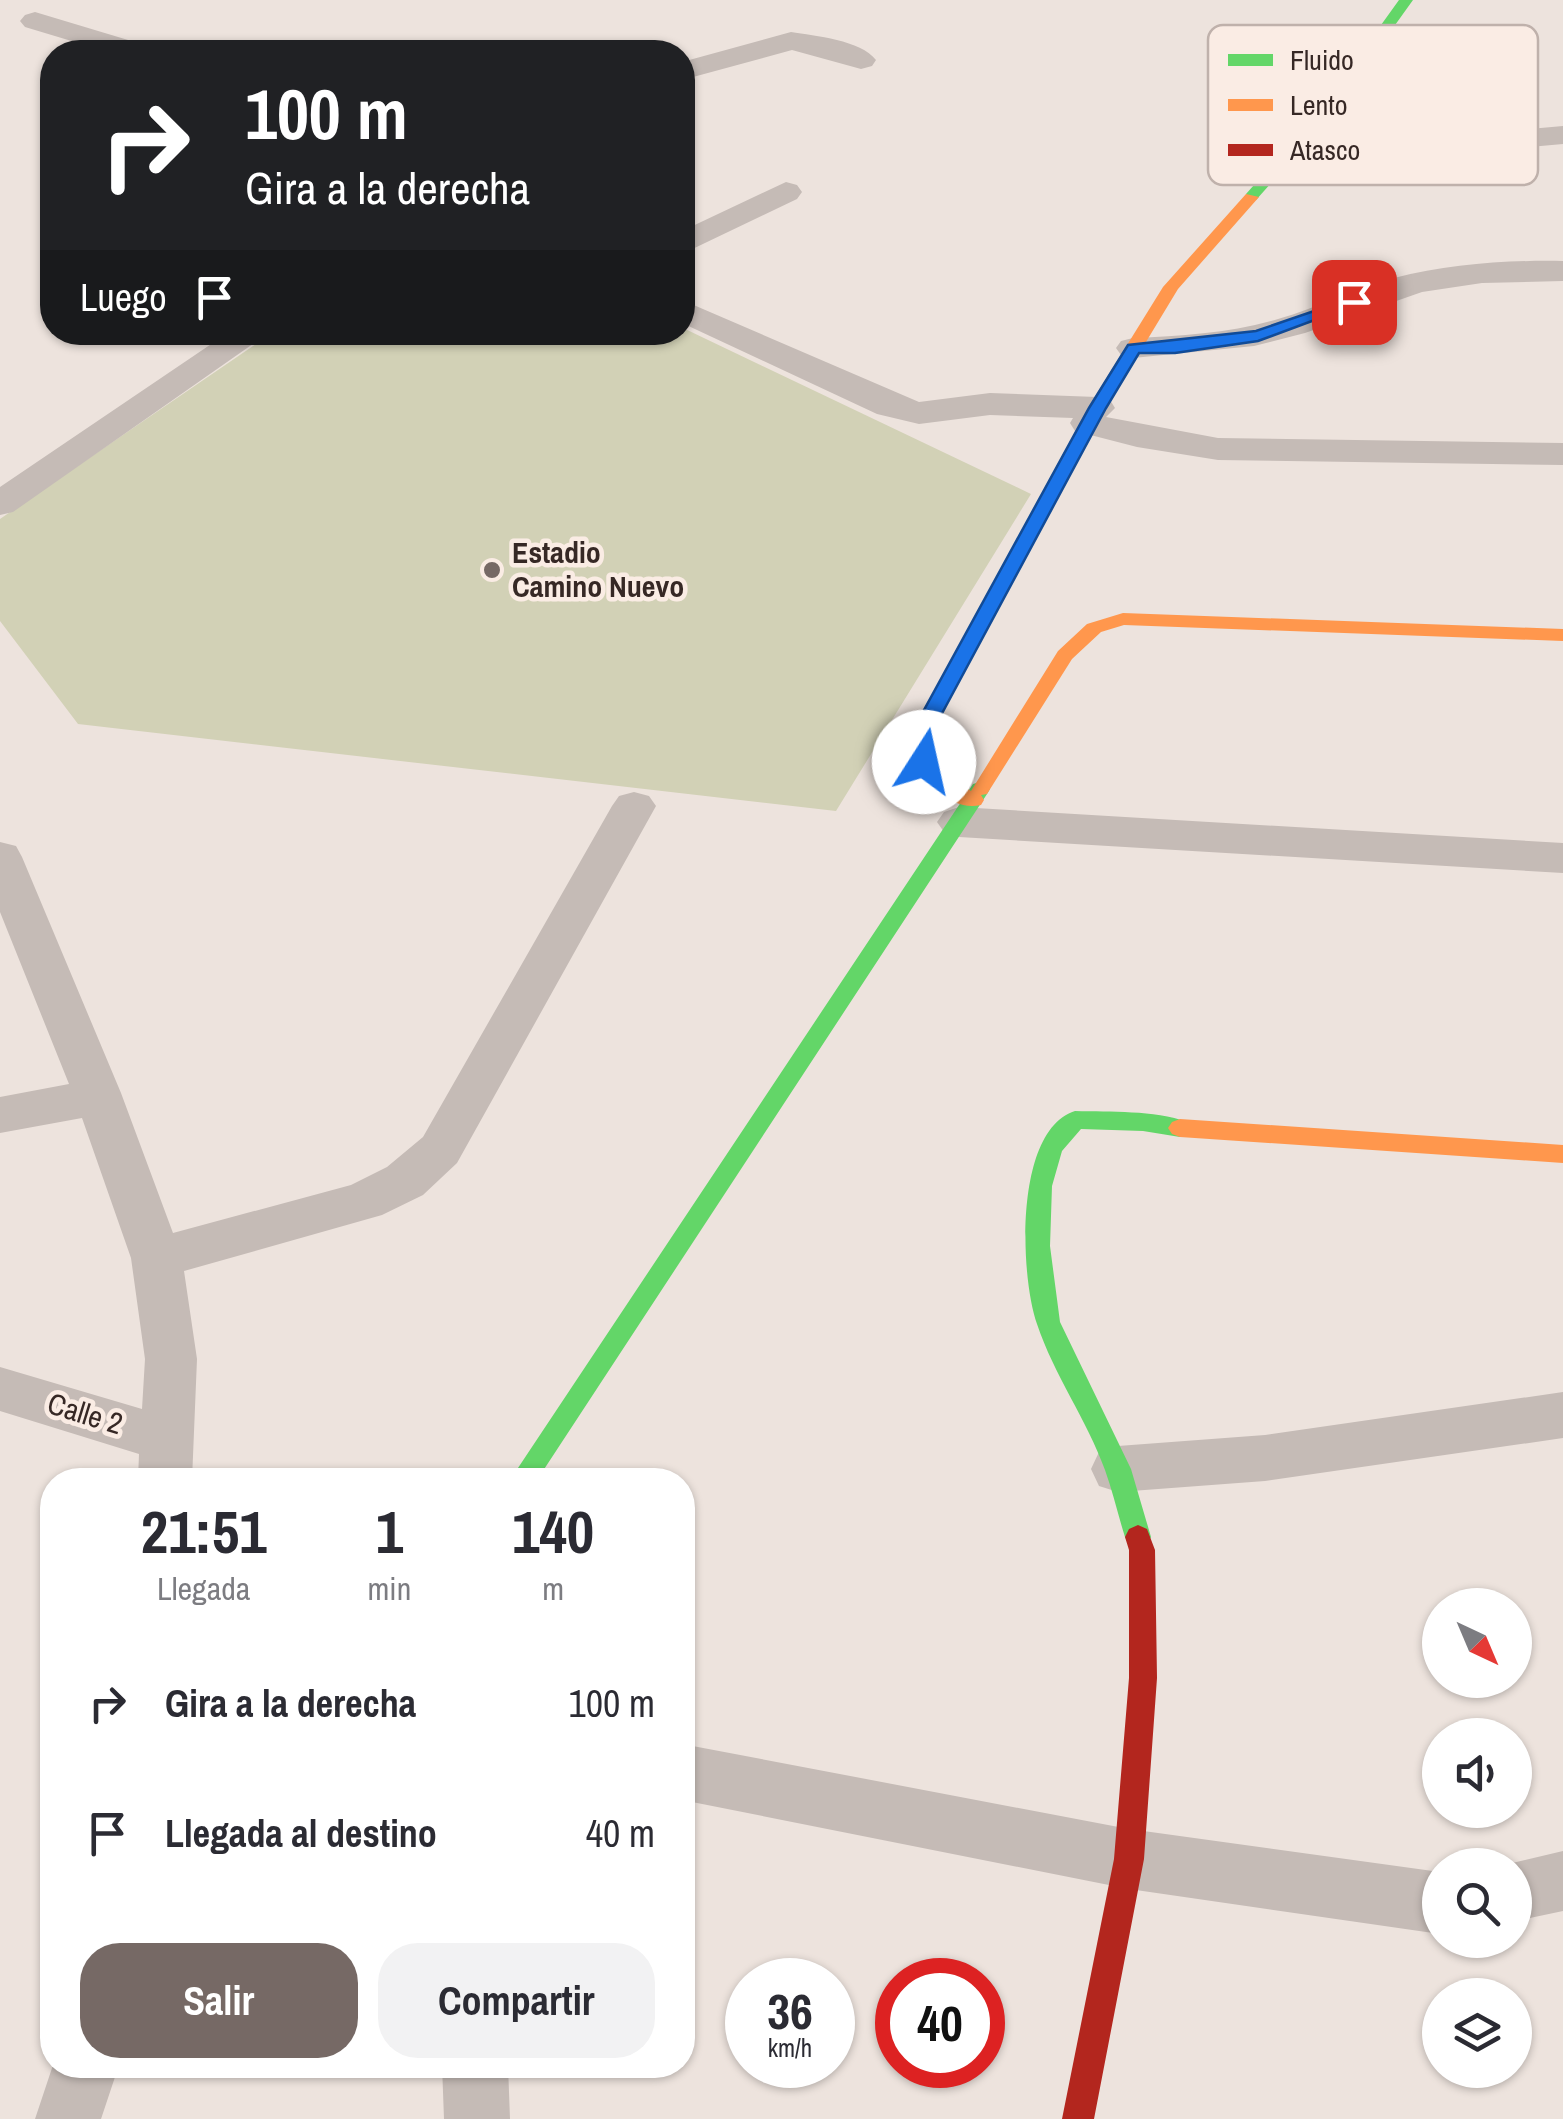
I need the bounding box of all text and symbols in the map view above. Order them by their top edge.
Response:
legend [1208,25,1538,185]
text: Fluido [1290,41,1354,79]
text: 100 m [245,67,408,161]
icon: right [80,80,210,210]
text: Lento [1290,86,1347,124]
text: Atasco [1289,131,1360,169]
text: Gira a la derecha [245,157,530,218]
pin [1312,260,1397,345]
icon: arrive [187,270,242,325]
text: Luego [80,272,167,323]
icon: arrive [1327,275,1382,330]
place label: Estadio Camino Nuevo [512,532,684,606]
marker: Estadio Camino Nuevo [481,559,503,581]
position arrow [872,710,976,814]
street label: Calle 2 [43,1383,128,1443]
text: 21:51 [141,1491,267,1572]
text: 1 [376,1491,403,1572]
text: 140 [512,1491,594,1572]
text: Llegada [157,1567,250,1610]
text: min [367,1567,411,1610]
text: m [542,1567,564,1610]
north arrow [1422,1588,1532,1698]
map controls [1422,1588,1532,2088]
icon: right [80,1676,135,1731]
text: Gira a la derecha [165,1678,416,1729]
text: 100 m [568,1678,655,1729]
button: sound [1422,1718,1532,1828]
icon: arrive [80,1806,135,1861]
text: Llegada al destino [165,1808,437,1859]
text: 40 m [586,1808,655,1859]
button: search [1422,1848,1532,1958]
button: Salir [80,1943,358,2058]
button: Compartir [378,1943,655,2058]
speed limit sign: 40 [875,1958,1005,2088]
text: 36 [767,1977,813,2045]
button: layers [1422,1978,1532,2088]
text: km/h [768,2031,812,2065]

